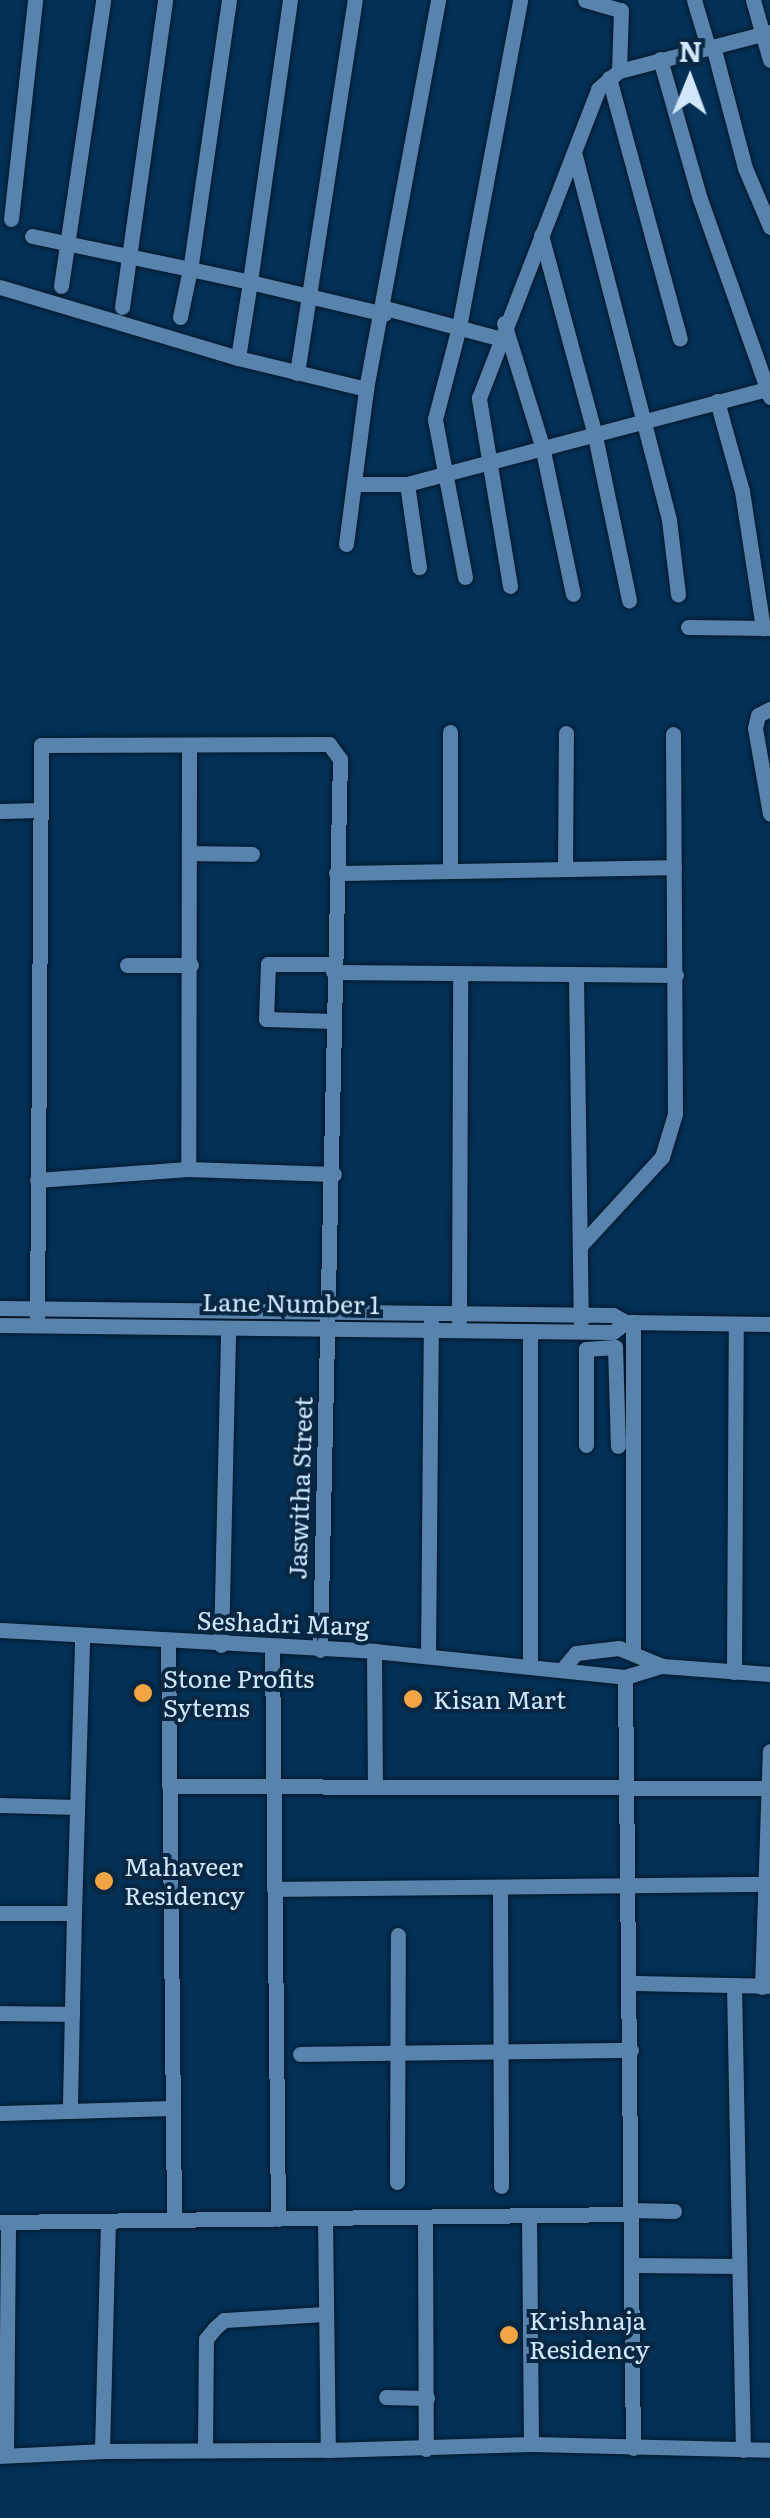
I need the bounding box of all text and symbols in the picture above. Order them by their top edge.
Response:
text: N [678,29,703,71]
north arrow [640,30,740,130]
street label: Lane Number 1 [202,1286,380,1320]
street label: Jaswitha Street [282,1396,318,1580]
street label: Seshadri Marg [196,1605,370,1641]
place label: Stone Profits Sytems [163,1664,314,1723]
marker: Stone Profits Sytems [132,1682,154,1704]
place label: Kisan Mart [433,1684,566,1714]
marker: Kisan Mart [402,1688,424,1710]
place label: Mahaveer Residency [124,1852,245,1911]
marker: Mahaveer Residency [93,1870,115,1892]
place label: Krishnaja Residency [529,2306,650,2365]
marker: Krishnaja Residency [498,2324,520,2346]

